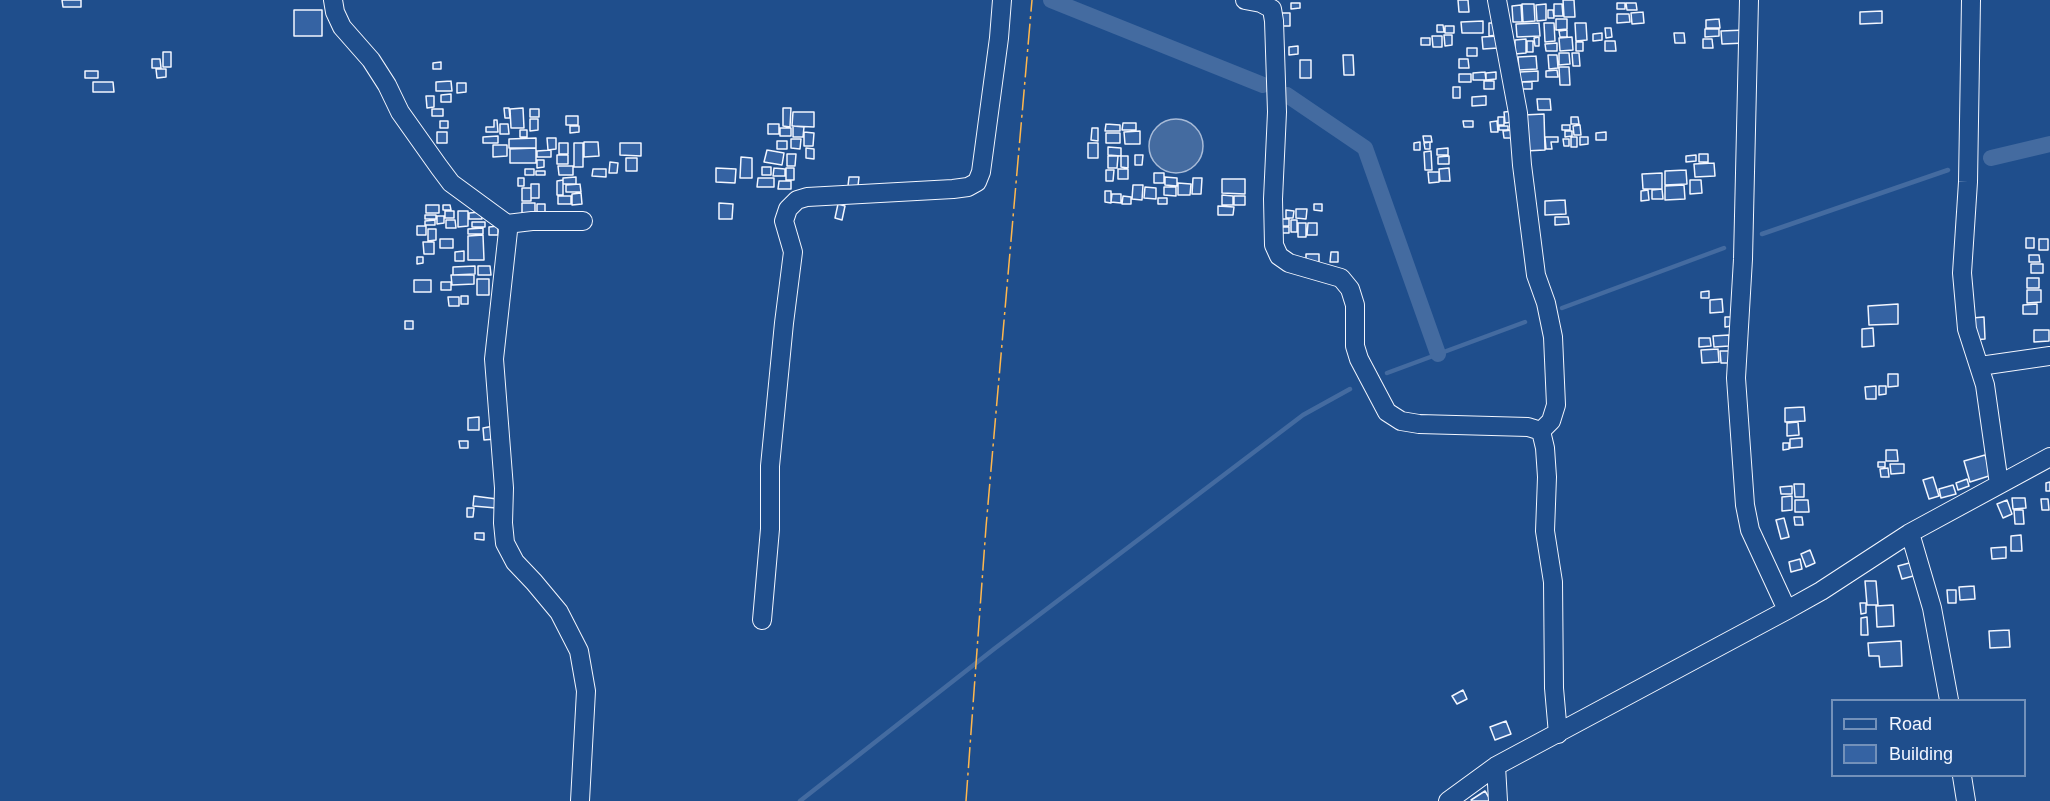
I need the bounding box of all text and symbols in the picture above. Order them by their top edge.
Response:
legend [1831,699,2026,777]
text: Road [1889,714,1932,734]
text: Building [1889,744,1953,764]

